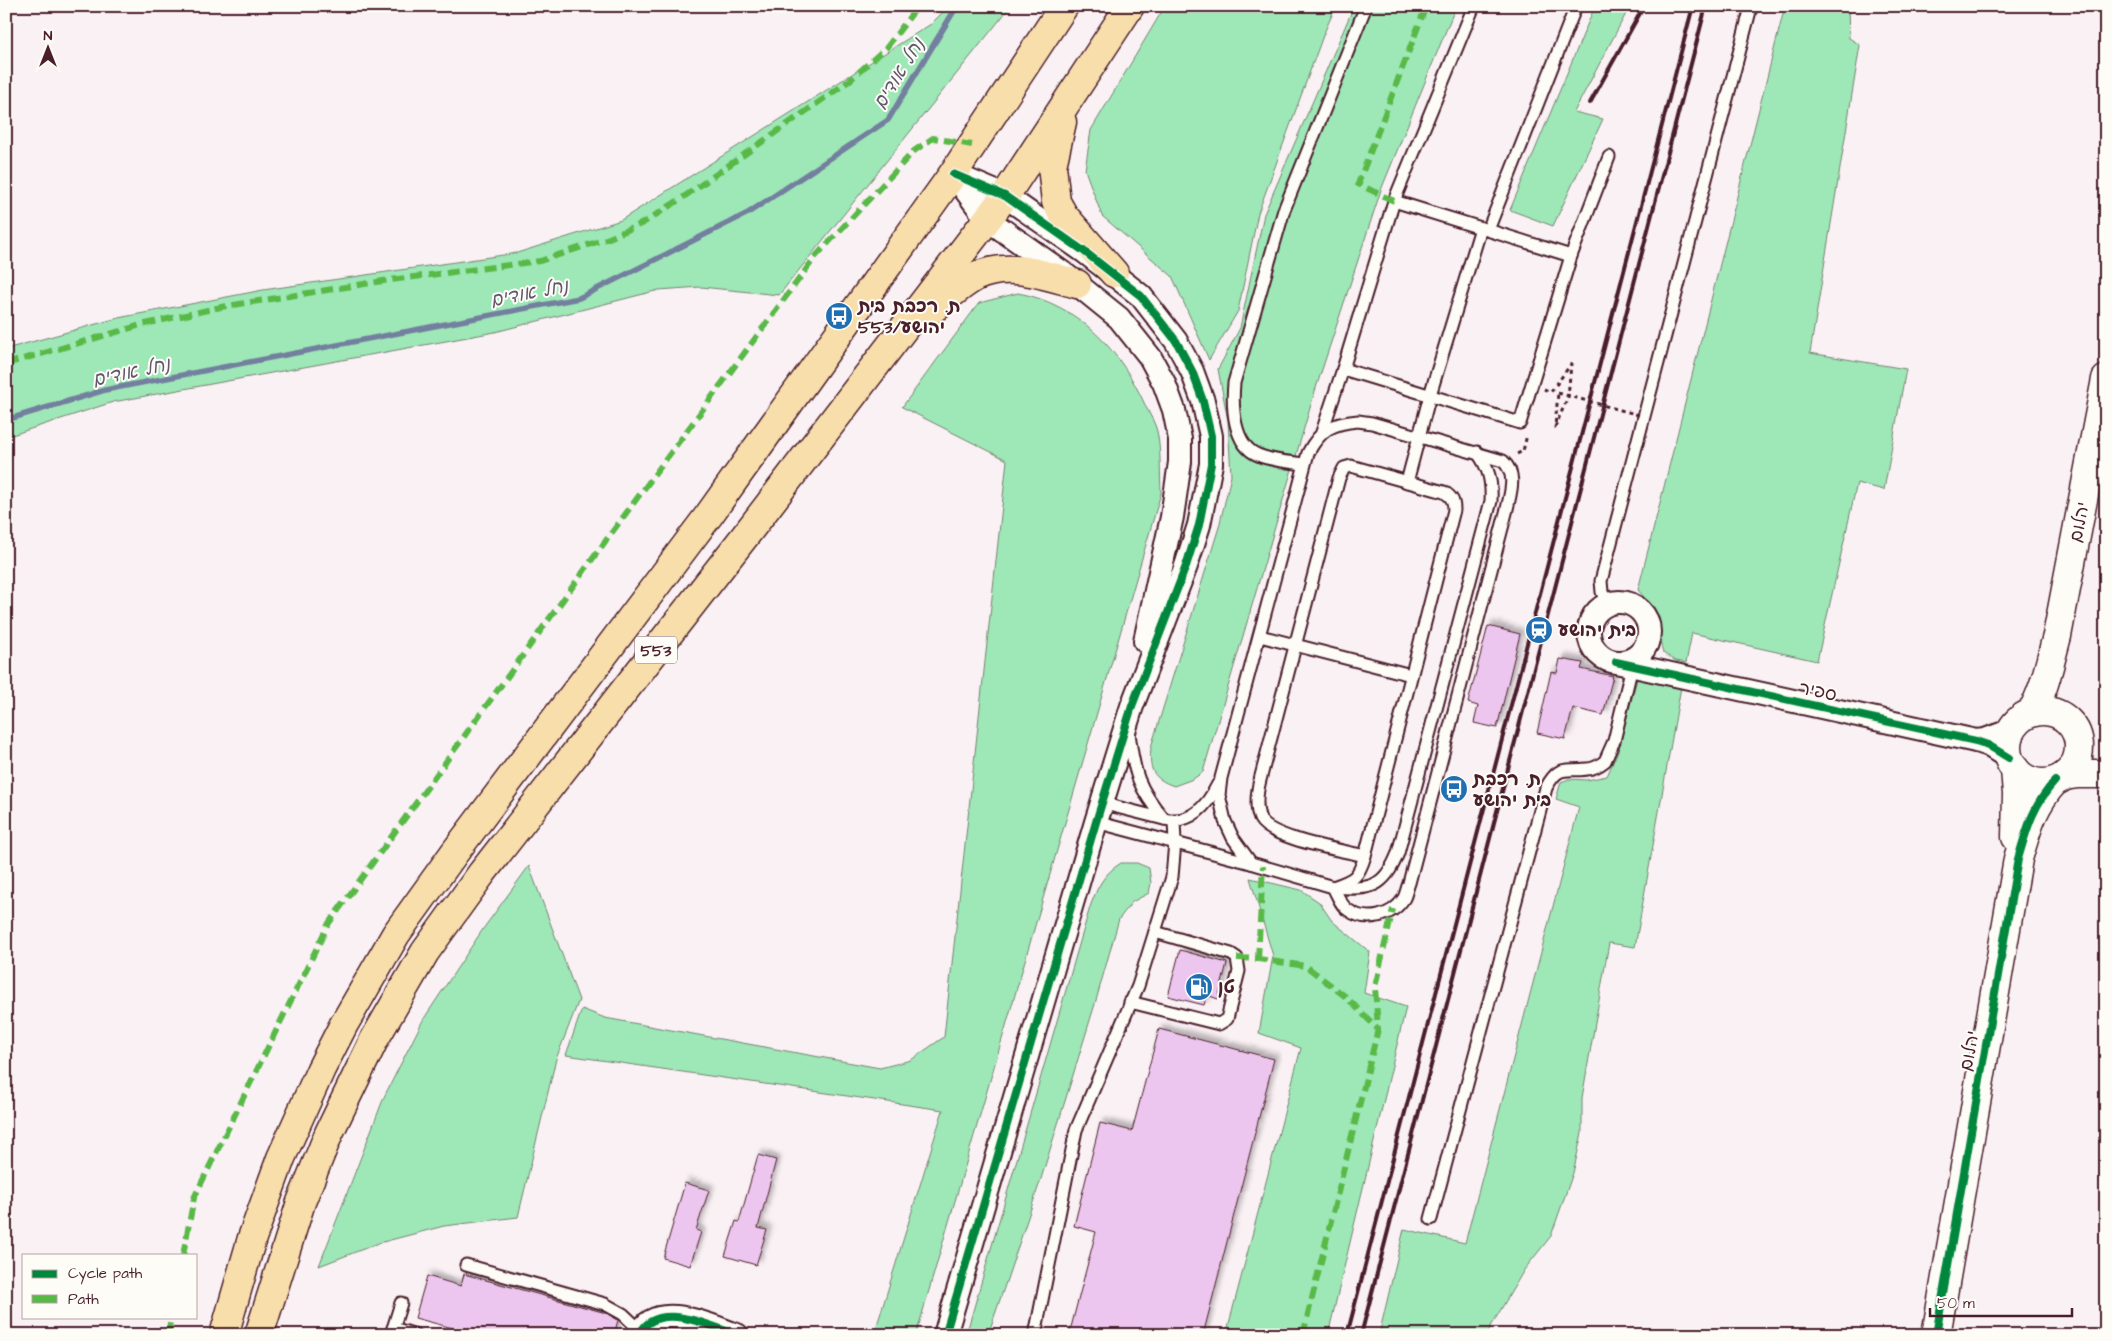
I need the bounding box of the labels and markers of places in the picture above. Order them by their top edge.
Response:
place label: ת. רכבת בית יהושע/553 [856,294,960,340]
bus stop icon: ת. רכבת בית יהושע/553 [824,301,854,331]
station icon: בית יהושע [1524,615,1554,645]
place label: בית יהושע [1558,618,1636,643]
place label: ת. רכבת בית יהושע [1471,767,1551,813]
bus stop icon: ת. רכבת בית יהושע [1439,774,1469,804]
fuel station icon: טן [1184,972,1214,1002]
place label: טן [1218,975,1235,1000]

